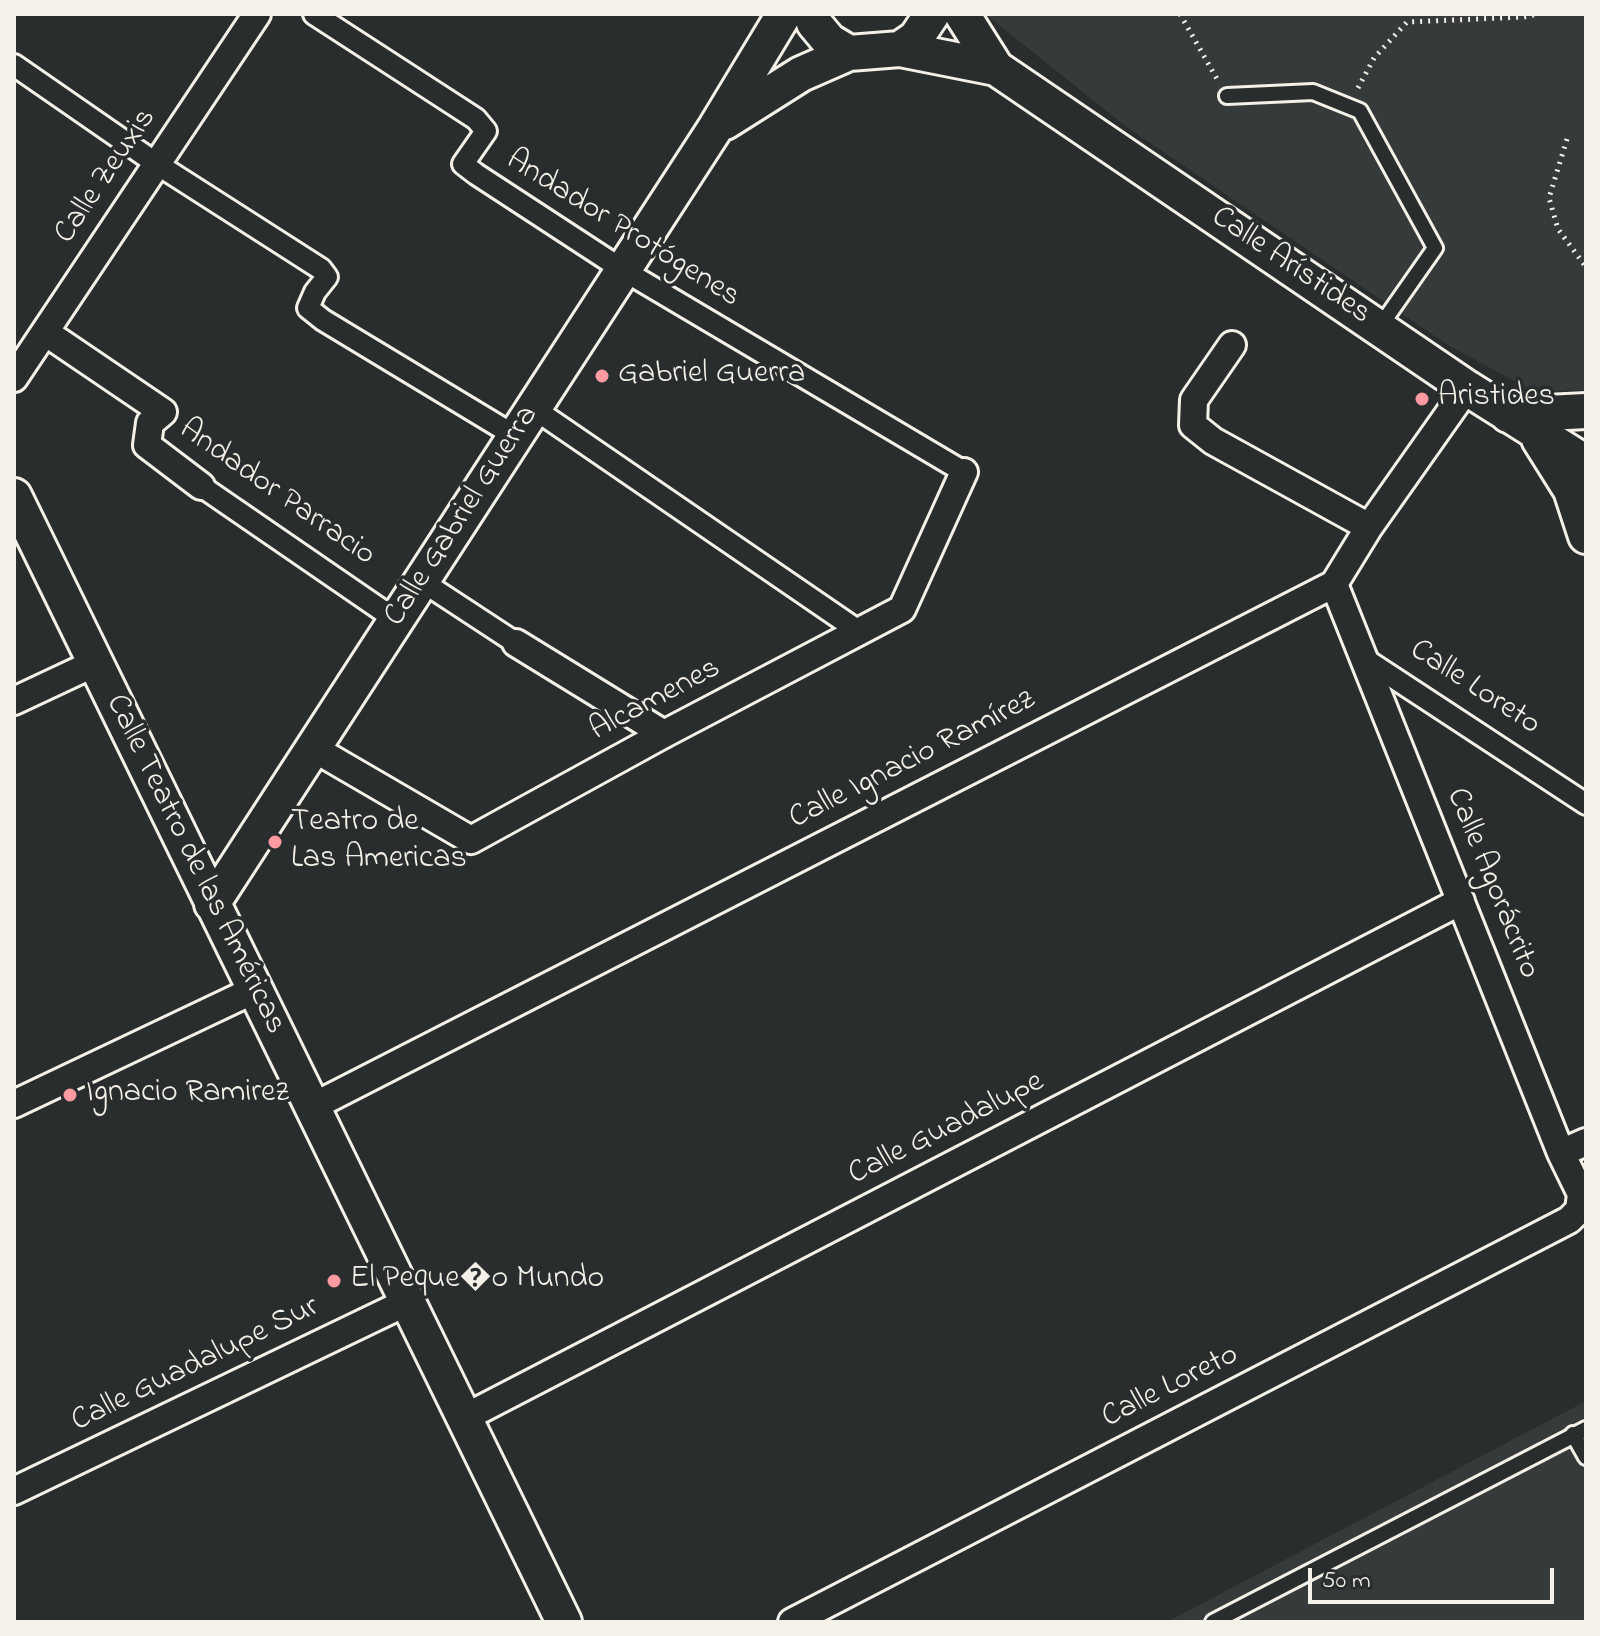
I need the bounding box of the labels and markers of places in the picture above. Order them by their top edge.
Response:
place label: Gabriel Guerra [618,357,805,395]
marker: Gabriel Guerra [593,367,611,385]
place label: Aristides [1438,380,1555,418]
marker: Aristides [1413,390,1431,408]
place label: Teatro de Las Americas [291,805,467,880]
marker: Teatro de Las Americas [266,833,284,851]
place label: Ignacio Ramirez [86,1076,289,1114]
marker: Ignacio Ramirez [61,1086,79,1104]
place label: El Peque�o Mundo [350,1262,604,1300]
marker: El Peque�o Mundo [325,1272,343,1290]

